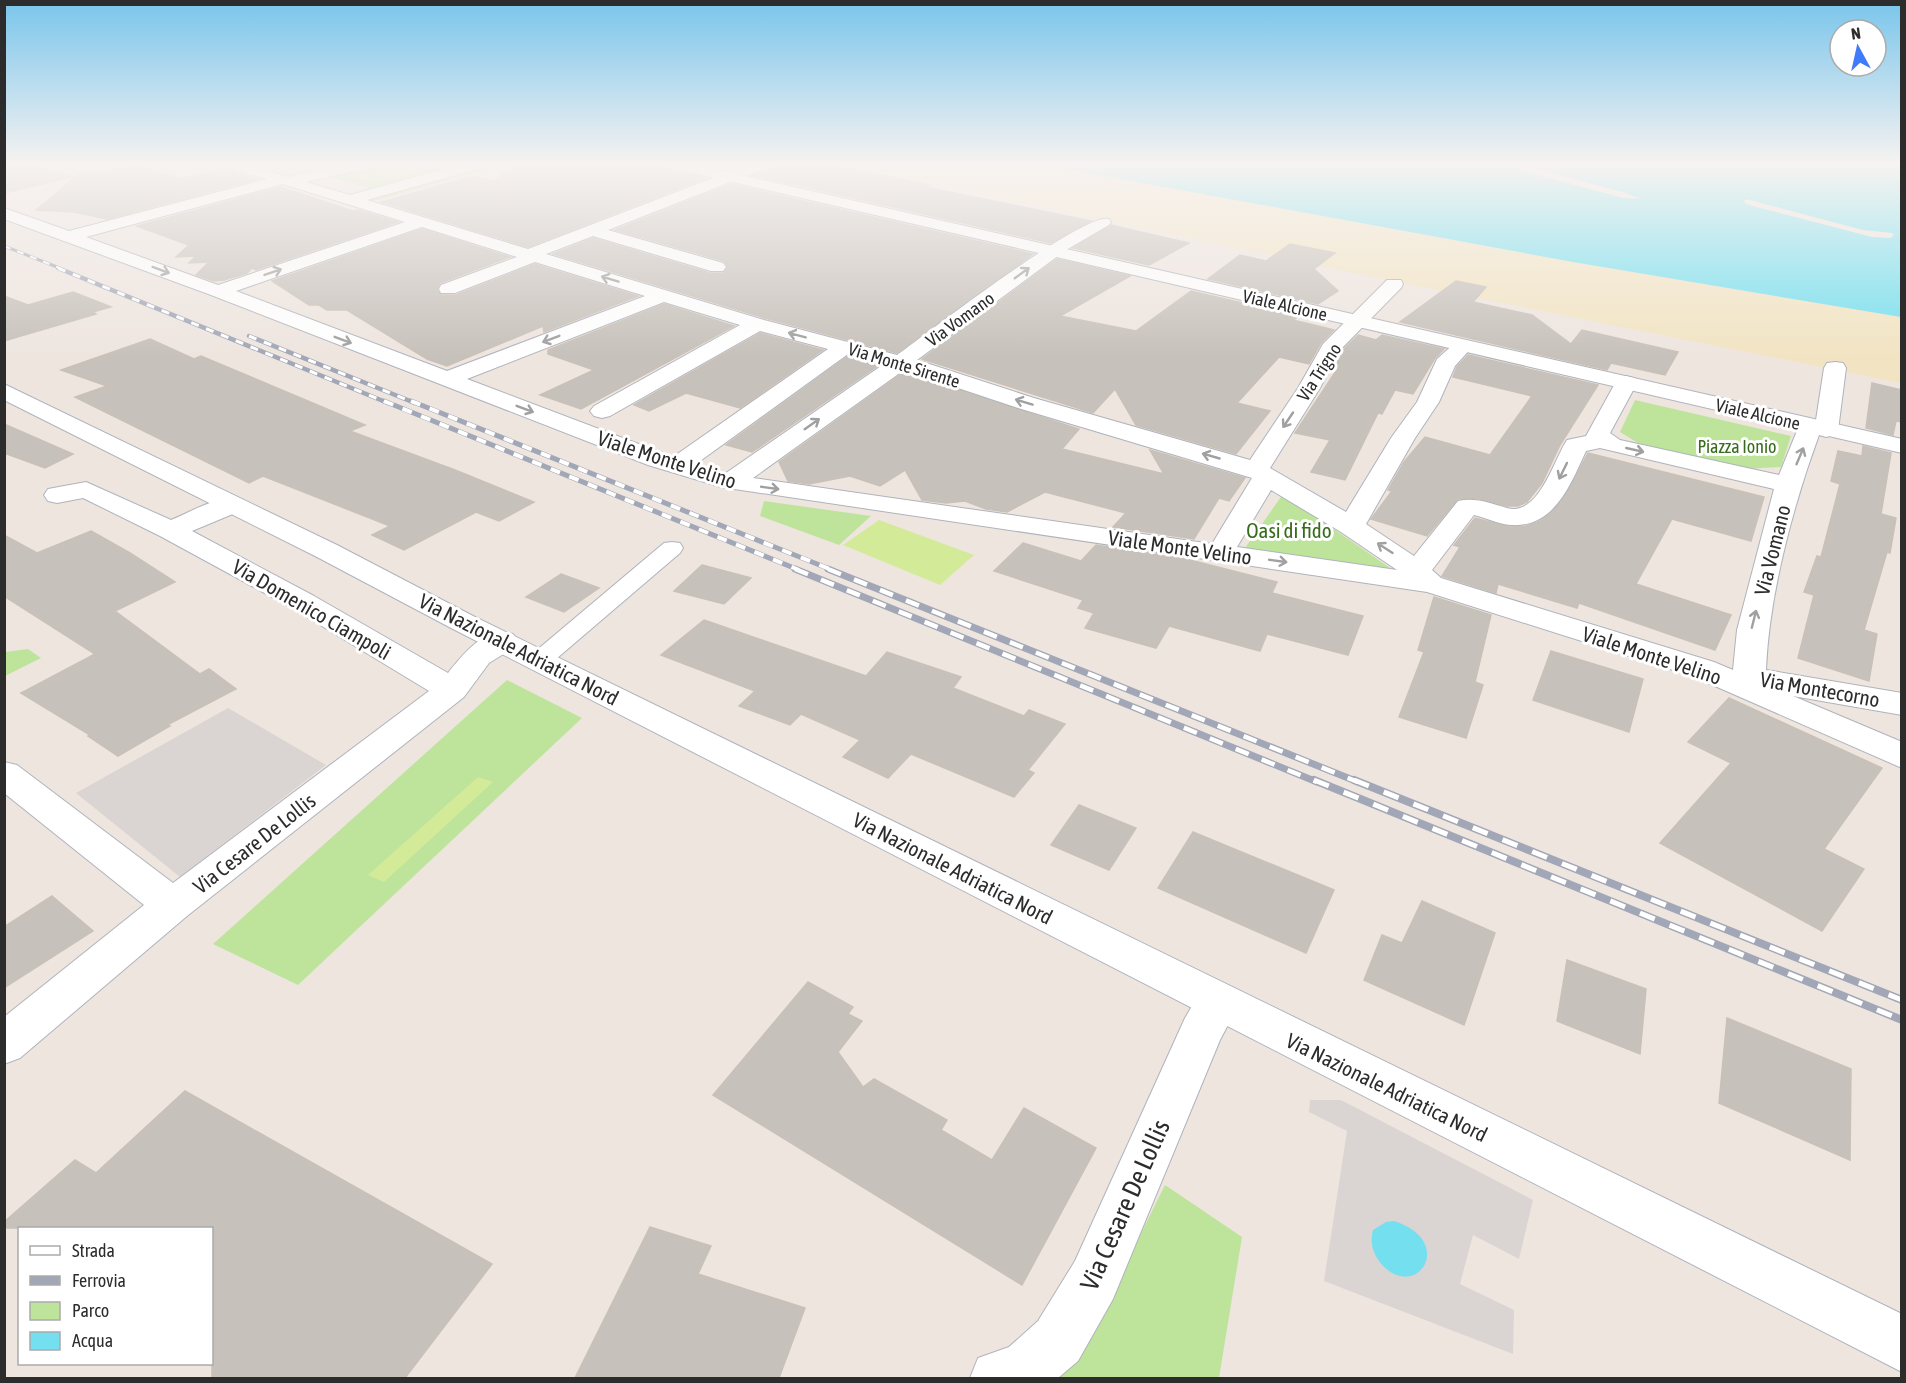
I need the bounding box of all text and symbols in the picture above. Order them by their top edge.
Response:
north arrow [1828,18,1888,78]
text: N [1850,24,1862,43]
one-way arrow [151,266,170,277]
one-way arrow [263,266,282,277]
one-way arrow [1013,267,1029,280]
one-way arrow [601,273,620,284]
street label: Viale Alcione [1241,285,1329,325]
street label: Via Vomano [922,287,998,351]
one-way arrow [788,328,807,340]
one-way arrow [542,334,561,345]
one-way arrow [333,336,352,347]
street label: Via Monte Sirente [846,338,962,392]
street label: Via Trigno [1292,339,1346,405]
street label: Viale Alcione [1714,394,1802,434]
one-way arrow [1015,396,1034,407]
one-way arrow [516,405,534,416]
one-way arrow [1282,411,1294,428]
one-way arrow [804,418,820,430]
street label: Viale Monte Velino [594,425,740,493]
park label: Piazza Ionio [1697,436,1777,457]
one-way arrow [1625,444,1644,456]
one-way arrow [1795,447,1806,465]
one-way arrow [1202,450,1221,462]
one-way arrow [1557,462,1569,480]
one-way arrow [760,482,780,493]
street label: Via Vomano [1749,502,1795,598]
park label: Oasi di fido [1246,518,1332,542]
street label: Viale Monte Velino [1107,525,1253,569]
one-way arrow [1377,542,1394,554]
street label: Via Domenico Ciampoli [229,554,395,664]
one-way arrow [1268,556,1287,567]
street label: Via Nazionale Adriatica Nord [415,588,623,710]
one-way arrow [1749,610,1761,629]
street label: Viale Monte Velino [1579,621,1725,689]
street label: Via Montecorno [1758,667,1882,711]
street label: Via Cesare De Lollis [188,788,320,898]
street label: Via Nazionale Adriatica Nord [849,807,1057,929]
street label: Via Nazionale Adriatica Nord [1283,1028,1491,1146]
street label: Via Cesare De Lollis [1074,1115,1176,1295]
legend [18,1227,213,1365]
text: Strada [72,1240,115,1261]
text: Ferrovia [72,1270,126,1291]
text: Parco [72,1300,109,1321]
text: Acqua [72,1330,113,1351]

